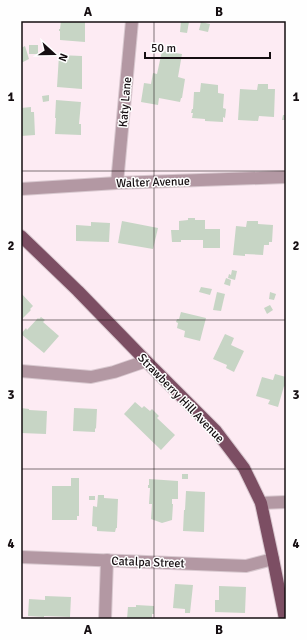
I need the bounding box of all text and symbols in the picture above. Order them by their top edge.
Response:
text: A [84,4,93,20]
text: B [215,4,223,20]
north arrow [34,34,74,74]
scale bar [145,34,270,60]
text: 50 m [151,41,176,56]
text: N [55,52,70,63]
street label: Katy Lane [116,76,135,128]
text: 1 [7,89,15,105]
text: 1 [292,89,300,105]
street label: Walter Avenue [116,174,190,191]
text: 2 [7,238,15,254]
text: 2 [292,238,300,254]
street label: Strawberry Hill Avenue [134,351,227,446]
text: 3 [7,387,15,403]
text: 3 [292,387,300,403]
text: 4 [7,536,15,552]
text: 4 [292,536,300,552]
street label: Catalpa Street [111,554,185,571]
text: A [84,622,93,638]
text: B [215,622,223,638]

